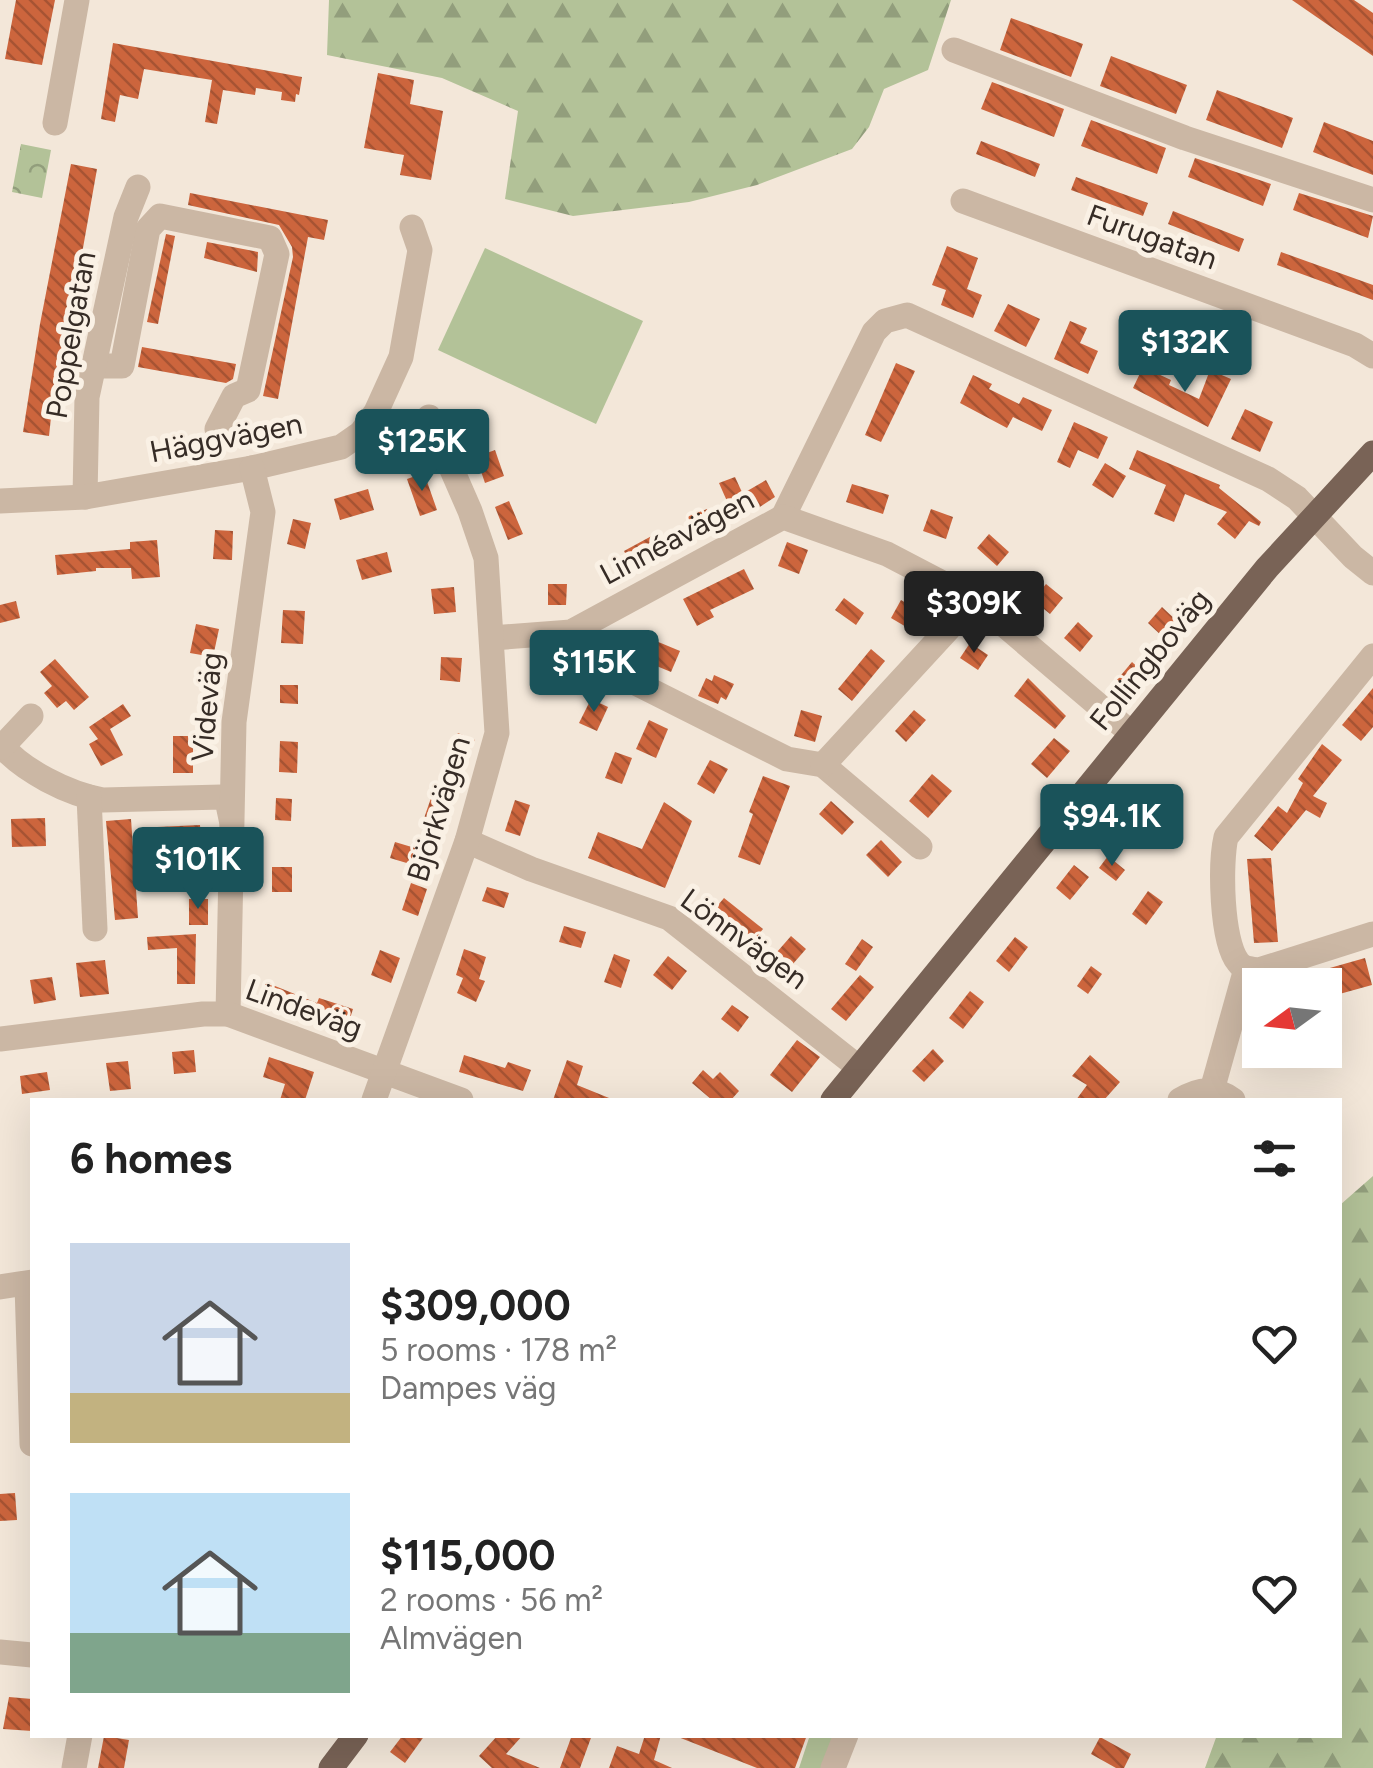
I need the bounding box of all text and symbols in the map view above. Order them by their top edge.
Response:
street label: Furugatan [1082,196,1222,277]
street label: Poppelgatan [38,248,103,421]
pin: $132K [1115,310,1255,395]
text: $132K [1141,323,1229,361]
street label: Häggvägen [146,405,305,470]
pin: $125K [352,409,492,494]
text: $125K [377,422,467,460]
street label: Linnéavägen [593,481,760,593]
pin: $309K [904,571,1044,656]
street label: Follingboväg [1081,582,1218,738]
text: $309K [926,584,1022,622]
pin: $115K [524,630,664,715]
text: $115K [552,643,636,681]
street label: Videväg [183,651,230,763]
street label: Björkvägen [399,732,478,886]
pin: $94.1K [1031,784,1193,869]
text: $94.1K [1062,797,1162,835]
pin: $101K [128,827,268,912]
text: $101K [155,840,241,878]
street label: Lönnvägen [674,880,815,997]
north arrow [1242,968,1342,1068]
map controls [1242,968,1342,1068]
street label: Lindeväg [241,970,368,1047]
icon: filters [1247,1131,1302,1186]
text: 6 homes [70,1133,232,1184]
text: $309,000 [380,1280,571,1331]
icon: home [150,1283,270,1403]
icon: heart [1247,1316,1302,1371]
text: 5 rooms · 178 m² [380,1331,617,1369]
text: Dampes väg [380,1369,556,1407]
text: $115,000 [380,1530,556,1581]
icon: home [150,1533,270,1653]
icon: heart [1247,1566,1302,1621]
text: 2 rooms · 56 m² [380,1581,603,1619]
text: Almvägen [380,1619,523,1657]

